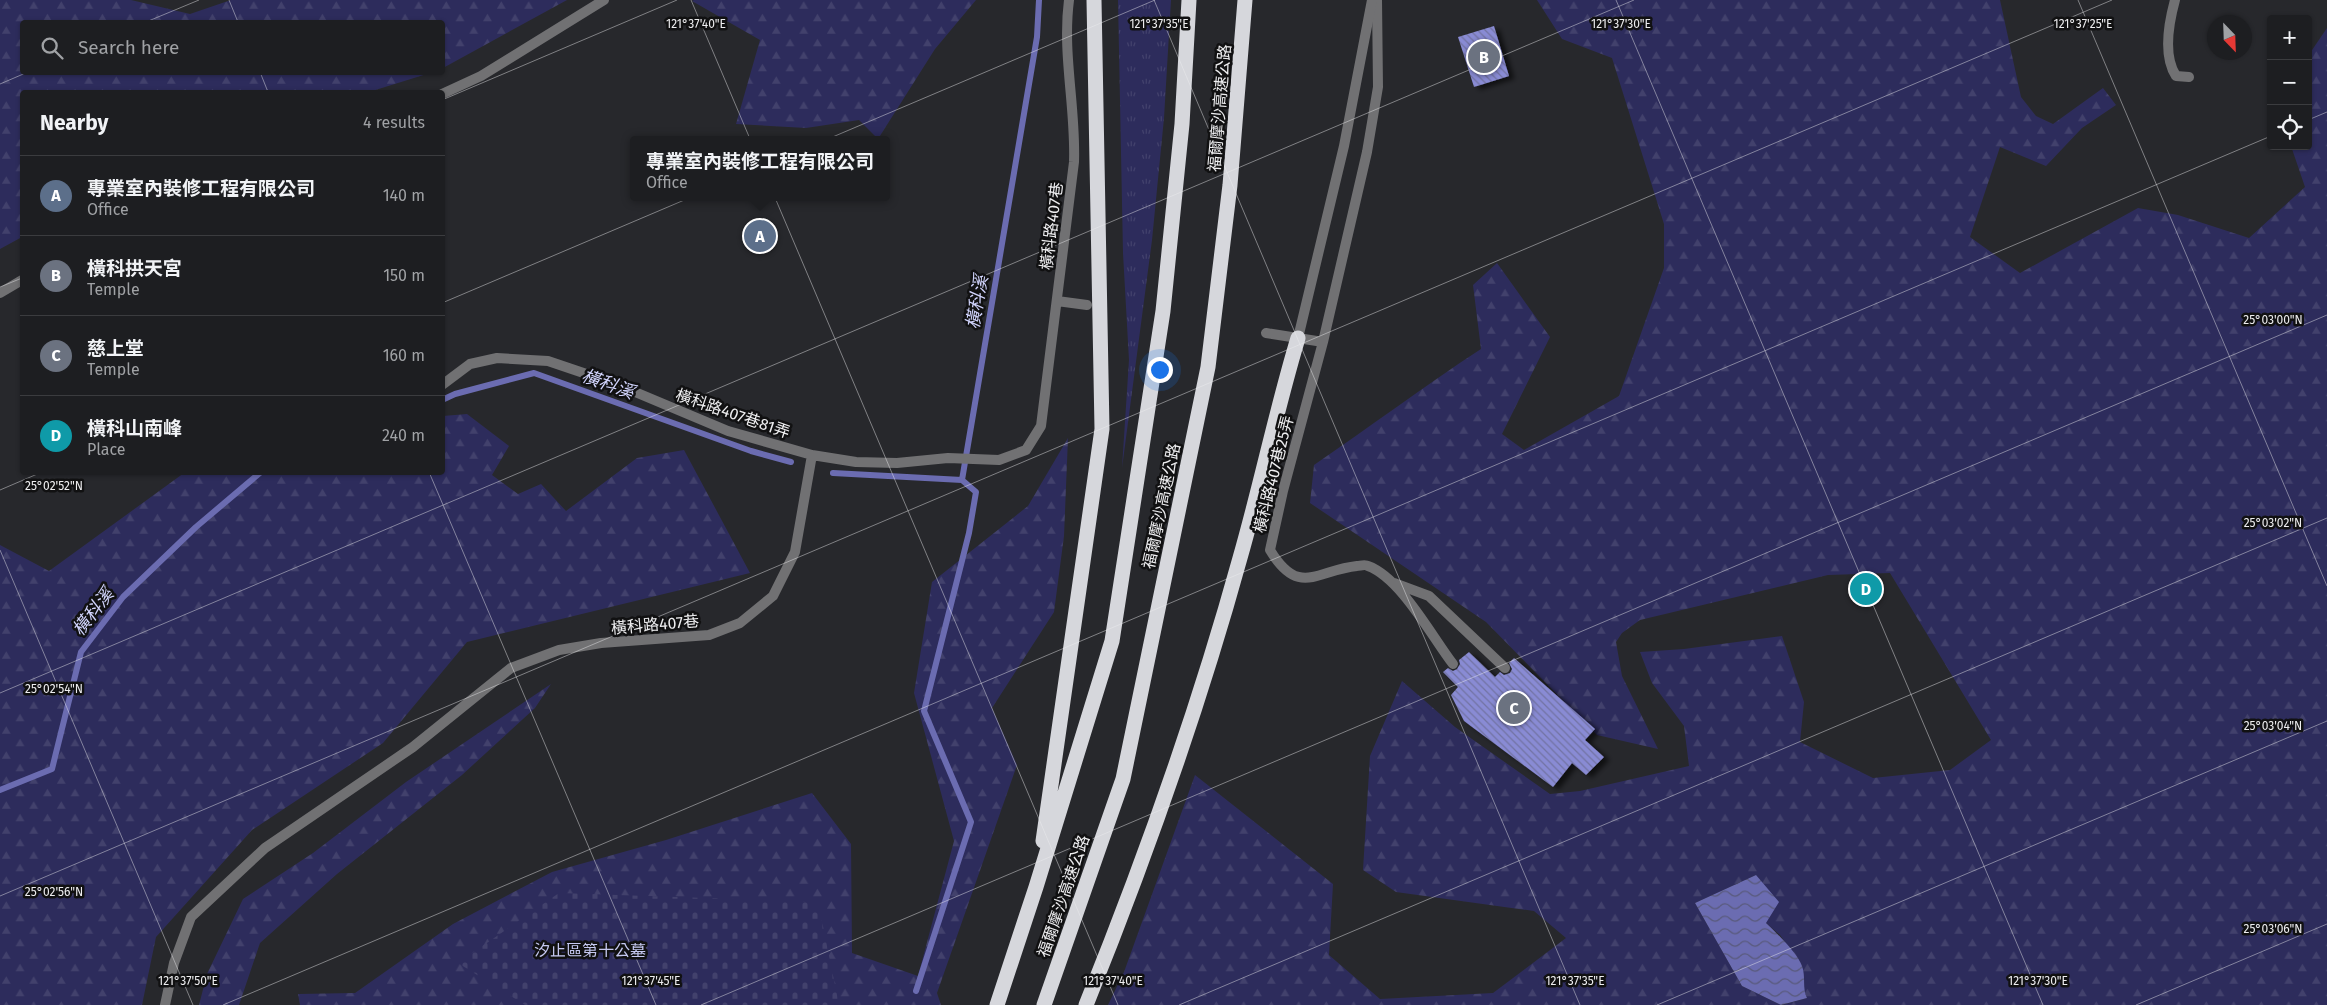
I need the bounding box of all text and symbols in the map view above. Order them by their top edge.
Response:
north arrow [2207,15,2252,60]
map controls [2267,15,2312,150]
button: + [2267,15,2312,60]
text: 121°37'40"E [666,17,726,31]
text: 121°37'35"E [1129,17,1189,31]
text: 121°37'30"E [1591,17,1651,31]
text: 121°37'25"E [2053,17,2113,31]
search box [20,20,445,75]
icon: search [38,34,66,62]
text: Search here [78,36,179,59]
pin: B [1468,38,1500,76]
street label: 福爾摩沙高速公路 [1204,43,1235,173]
button: − [2267,60,2312,105]
button: locate [2267,105,2312,150]
text: Nearby [40,110,108,136]
text: 4 results [363,113,425,132]
popup [630,136,890,201]
text: 專業室內裝修工程有限公司 [646,150,874,173]
text: Office [646,173,688,192]
text: 專業室內裝修工程有限公司 [87,177,315,200]
street label: 橫科路407巷 [1037,181,1066,271]
text: A [51,186,61,205]
text: 140 m [383,186,425,205]
text: Office [87,200,129,219]
pin: A [744,217,776,255]
text: 橫科拱天宮 [87,257,182,280]
text: B [51,266,61,285]
text: 150 m [383,266,425,285]
water label: 橫科溪 [961,271,993,330]
text: Temple [87,280,140,299]
text: 25°03'00"N [2243,313,2303,327]
text: 慈上堂 [87,337,144,360]
text: C [51,346,61,365]
text: 160 m [383,346,425,365]
your location [1147,357,1173,383]
text: Temple [87,360,140,379]
water label: 橫科溪 [579,364,640,405]
street label: 橫科路407巷81弄 [673,385,792,442]
street label: 橫科路407巷25弄 [1250,414,1297,535]
text: 橫科山南峰 [87,417,182,440]
text: D [51,426,61,445]
text: 240 m [382,426,425,445]
text: Place [87,440,126,459]
street label: 福爾摩沙高速公路 [1139,442,1184,571]
text: 25°02'52"N [25,479,83,493]
text: 25°03'02"N [2244,516,2302,530]
pin: D [1850,570,1882,608]
water label: 橫科溪 [68,582,120,640]
street label: 橫科路407巷 [610,611,700,638]
text: 25°02'54"N [25,682,83,696]
pin: C [1498,689,1530,727]
text: 25°03'04"N [2244,719,2302,733]
street label: 福爾摩沙高速公路 [1034,833,1093,960]
text: 25°02'56"N [25,885,83,899]
text: 25°03'06"N [2243,922,2303,936]
park label: 汐止區第十公墓 [534,941,646,960]
text: 121°37'50"E [158,974,218,988]
text: 121°37'45"E [622,974,680,988]
text: 121°37'40"E [1083,974,1143,988]
text: 121°37'35"E [1545,974,1605,988]
text: 121°37'30"E [2008,974,2068,988]

